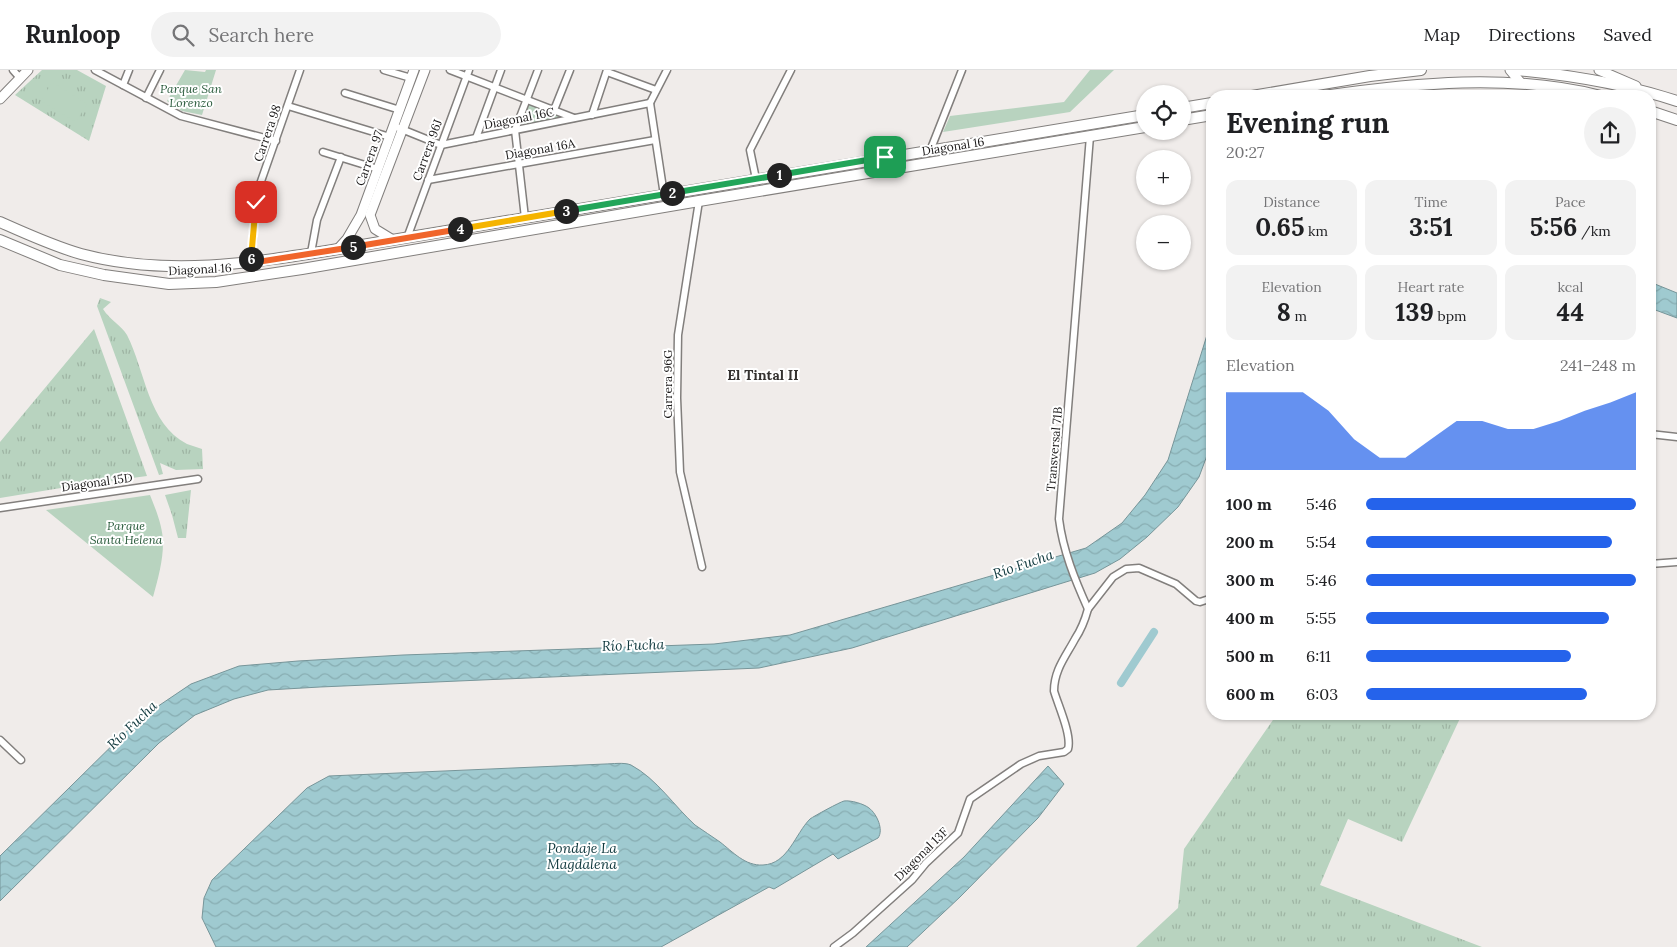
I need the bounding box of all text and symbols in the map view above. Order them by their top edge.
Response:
search box [151,12,501,57]
text: Runloop [25,19,121,50]
icon: search [169,21,197,49]
text: Search here [209,23,314,47]
text: Map [1424,23,1460,46]
text: Directions [1488,23,1575,46]
text: Saved [1603,23,1652,46]
park label: Parque San Lorenzo [160,81,223,110]
map controls [1136,85,1191,270]
button: locate [1136,85,1191,140]
street label: Carrera 98 [250,102,284,164]
street label: Diagonal 16C [482,104,556,132]
text: Evening run [1226,105,1389,141]
button: share [1584,107,1636,159]
street label: Carrera 96J [409,117,445,183]
street label: Carrera 97 [352,128,386,188]
street label: Diagonal 16 [921,134,985,158]
street label: Diagonal 16A [504,135,577,163]
pin [864,136,906,178]
text: 20:27 [1226,142,1265,162]
icon: arrive [871,143,899,171]
button: + [1136,150,1191,205]
pin: 1 [766,162,792,188]
text: 1 [777,166,782,184]
pin: 2 [660,180,684,206]
pin [235,181,277,223]
text: 2 [669,184,676,202]
icon: check [242,188,270,216]
text: Distance [1263,193,1320,211]
text: Time [1414,193,1447,211]
text: Pace [1555,193,1586,211]
pin: 3 [554,198,578,224]
text: 3 [563,202,570,220]
text: 0.65 [1255,211,1304,243]
text: 3:51 [1409,211,1453,243]
text: 5:56 [1530,211,1577,243]
button: − [1136,215,1191,270]
pin: 4 [448,216,472,242]
text: 4 [457,220,464,238]
text: km [1304,222,1328,240]
text: /km [1577,222,1611,240]
pin: 5 [340,234,366,260]
text: 5 [350,238,357,256]
pin: 6 [238,246,264,272]
text: 6 [247,250,256,268]
street label: Diagonal 16 [168,260,232,278]
text: Elevation [1262,278,1322,296]
text: Heart rate [1398,278,1464,296]
text: kcal [1557,278,1583,296]
text: 8 [1276,296,1291,328]
text: 139 [1395,296,1434,328]
text: 44 [1557,296,1584,328]
text: m [1291,307,1307,325]
text: bpm [1434,307,1467,325]
street label: Carrera 96G [660,350,675,418]
text: Elevation [1226,355,1295,375]
text: 241–248 m [1560,355,1636,375]
district label: El Tintal II [727,366,799,384]
street label: Transversal 71B [1043,406,1065,492]
street label: Diagonal 15D [60,470,134,494]
text: 100 m [1226,494,1272,514]
text: 5:46 [1306,494,1337,514]
park label: Parque Santa Helena [90,518,163,547]
text: 200 m [1226,532,1274,552]
text: 5:54 [1306,532,1336,552]
water label: Río Fucha [991,545,1056,583]
text: 300 m [1226,570,1274,590]
text: 5:46 [1306,570,1337,590]
text: 400 m [1226,608,1274,628]
text: 5:55 [1306,608,1336,628]
water label: Río Fucha [601,635,665,655]
text: 500 m [1226,646,1274,666]
text: 6:11 [1306,646,1331,666]
text: 600 m [1226,684,1274,704]
text: 6:03 [1306,684,1338,704]
water label: Río Fucha [103,697,161,753]
street label: Diagonal 13F [891,824,951,884]
water label: Pondaje La Magdalena [547,839,617,873]

